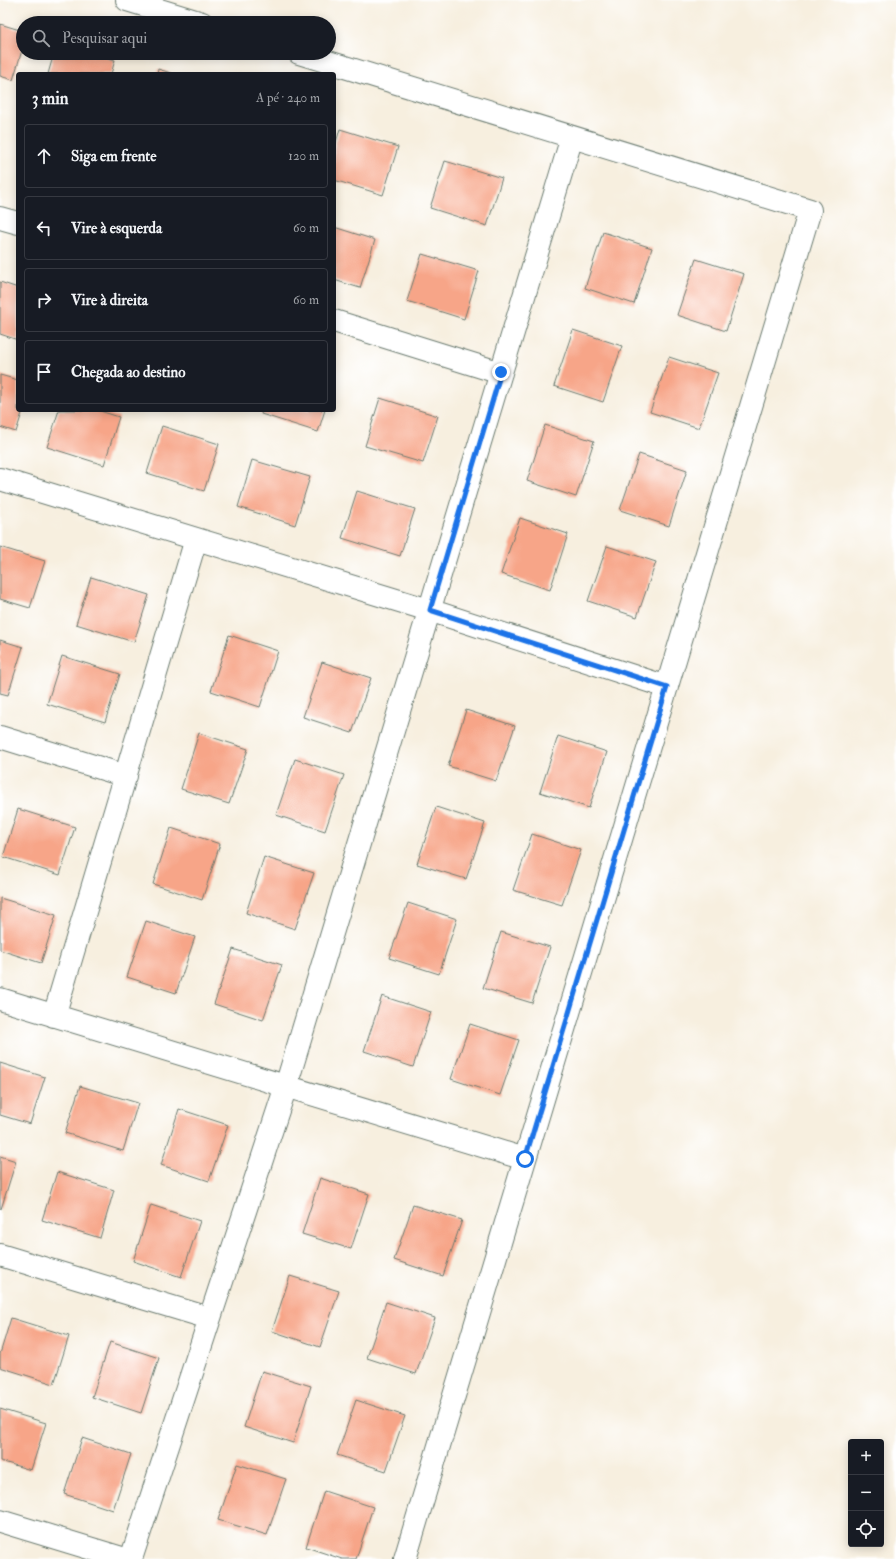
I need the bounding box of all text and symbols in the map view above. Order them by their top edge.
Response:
search box [16,16,336,60]
icon: search [30,27,52,49]
text: Pesquisar aqui [62,29,147,48]
text: 3 min [32,88,69,109]
text: A pé · 240 m [256,90,320,106]
icon: ahead [33,145,55,167]
text: Siga em frente [71,147,157,166]
text: 120 m [288,148,319,164]
icon: left [33,217,55,239]
text: Vire à esquerda [71,219,162,238]
text: 60 m [293,220,319,236]
icon: right [33,289,55,311]
text: Vire à direita [71,291,148,310]
text: 60 m [293,292,319,308]
icon: arrive [33,361,55,383]
text: Chegada ao destino [71,363,186,382]
route end [492,363,510,381]
route start [516,1150,534,1168]
map controls [848,1439,884,1547]
button: + [848,1439,884,1475]
button: − [848,1475,884,1511]
button: locate [848,1511,884,1547]

